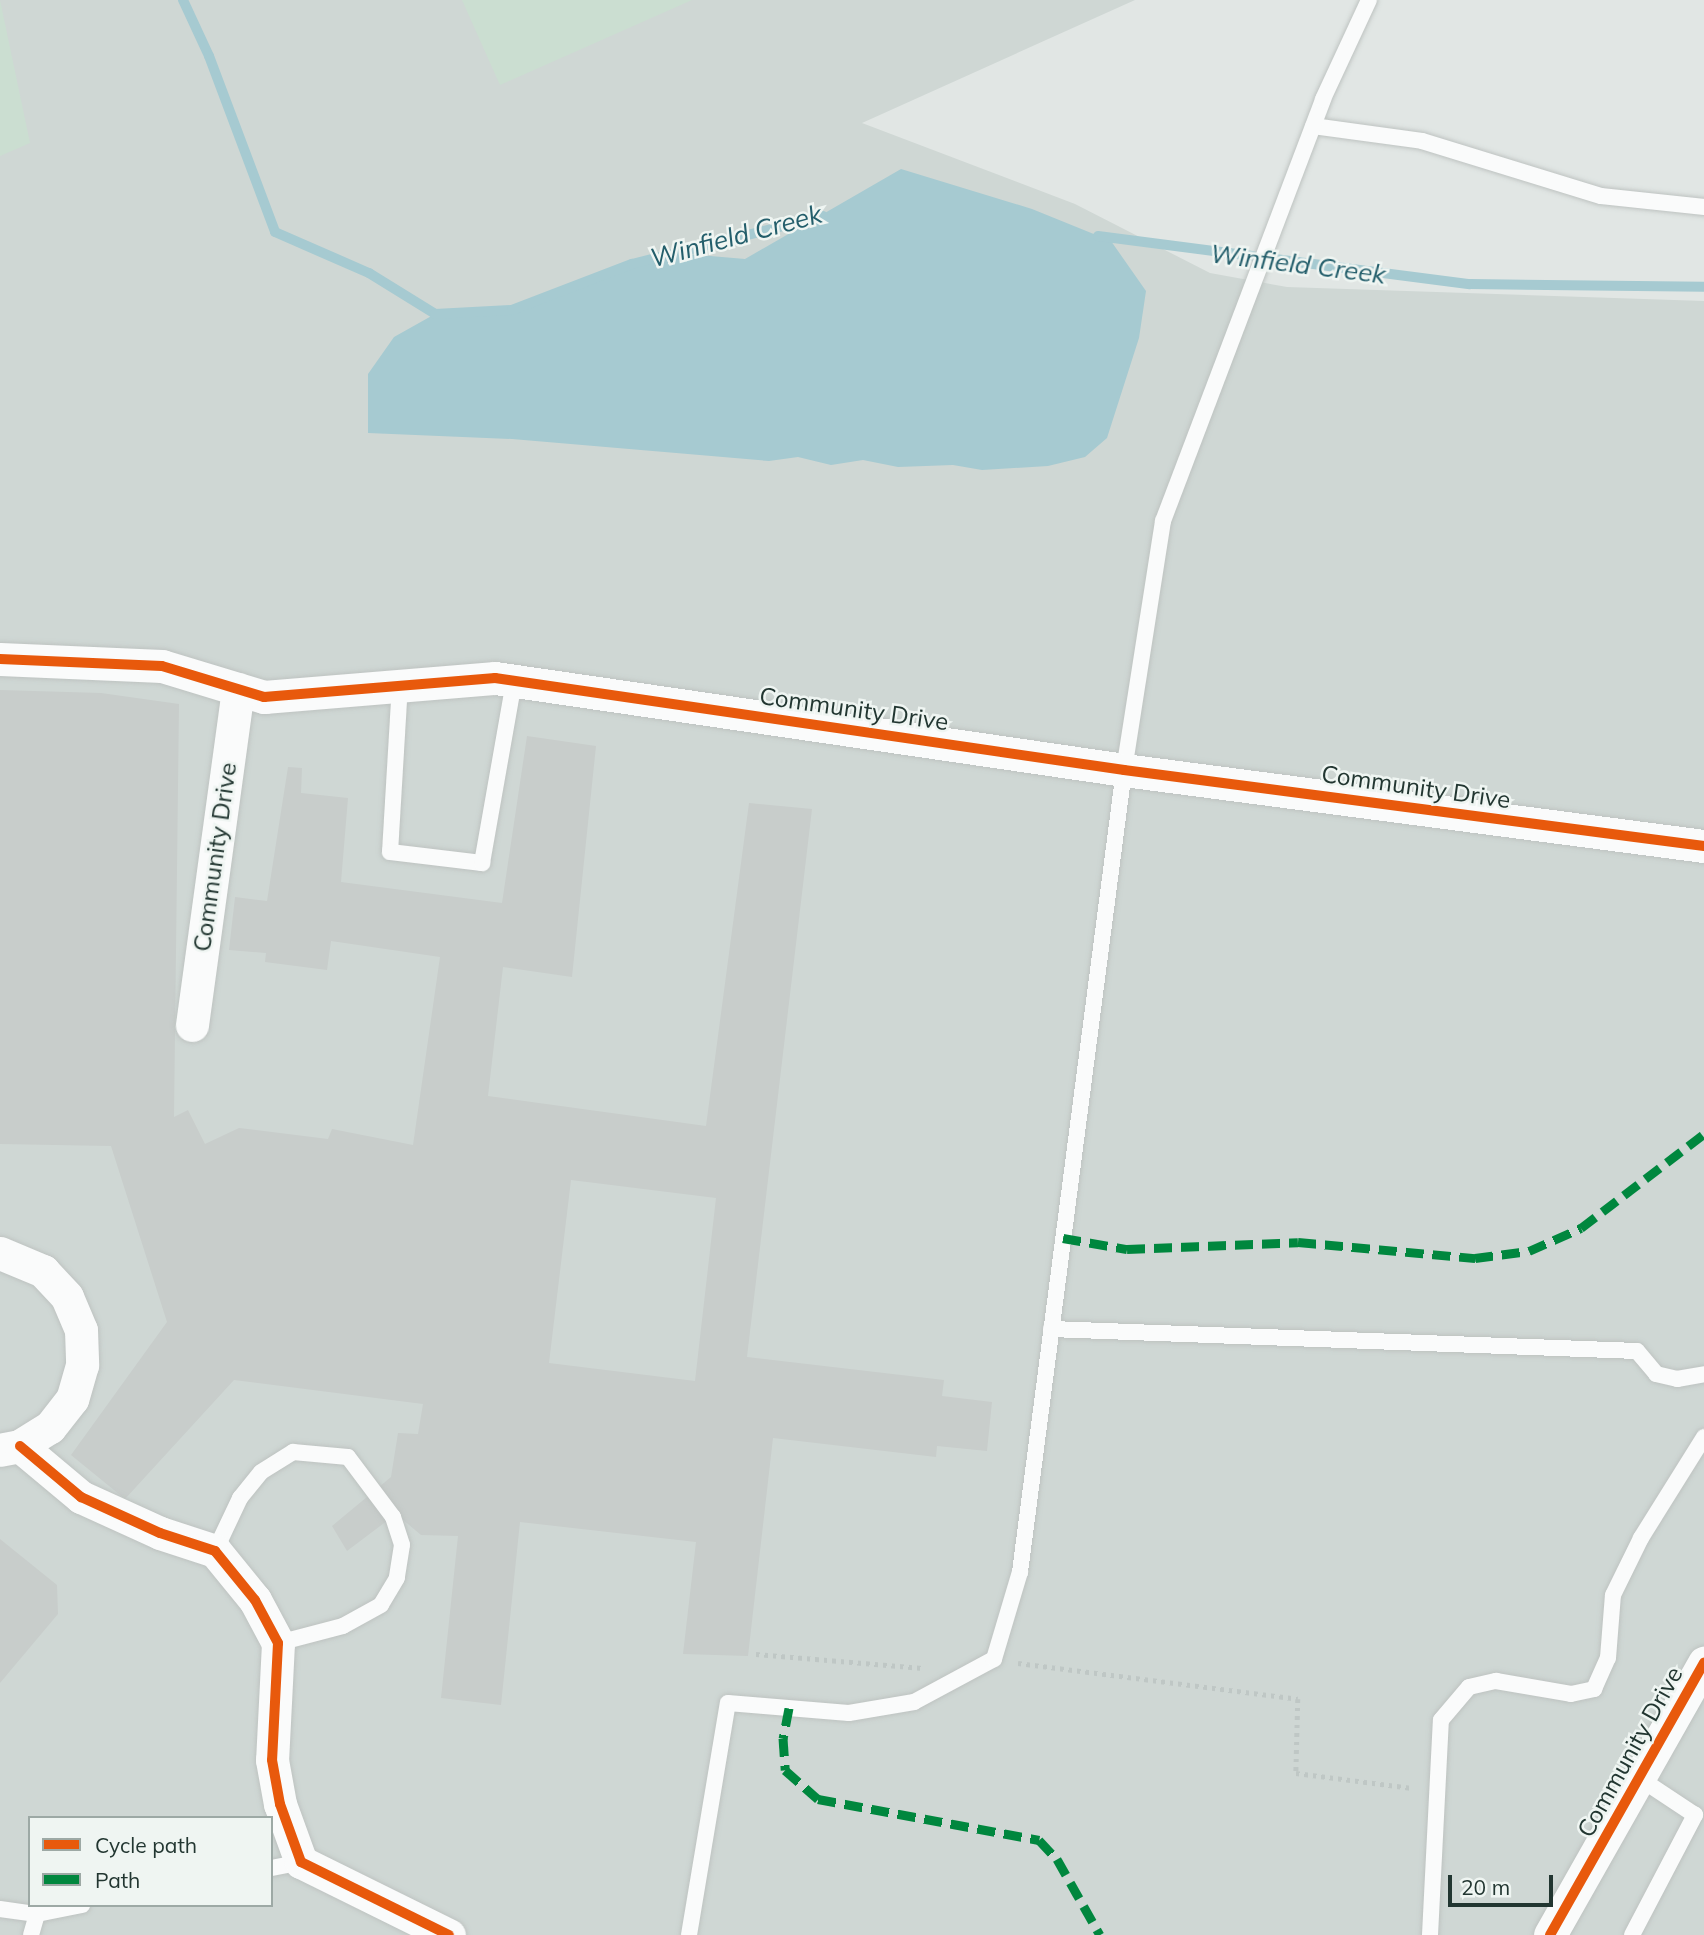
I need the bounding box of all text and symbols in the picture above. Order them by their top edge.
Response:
water label: Winfield Creek [647,198,825,274]
water label: Winfield Creek [1208,238,1388,290]
street label: Community Drive [758,681,950,737]
street label: Community Drive [1320,759,1512,815]
street label: Community Drive [187,761,243,953]
street label: Community Drive [1571,1662,1689,1842]
legend [28,1816,273,1907]
text: Cycle path [95,1832,197,1858]
scale bar [1452,1862,1557,1906]
text: Path [95,1867,140,1893]
text: 20 m [1461,1874,1510,1900]

